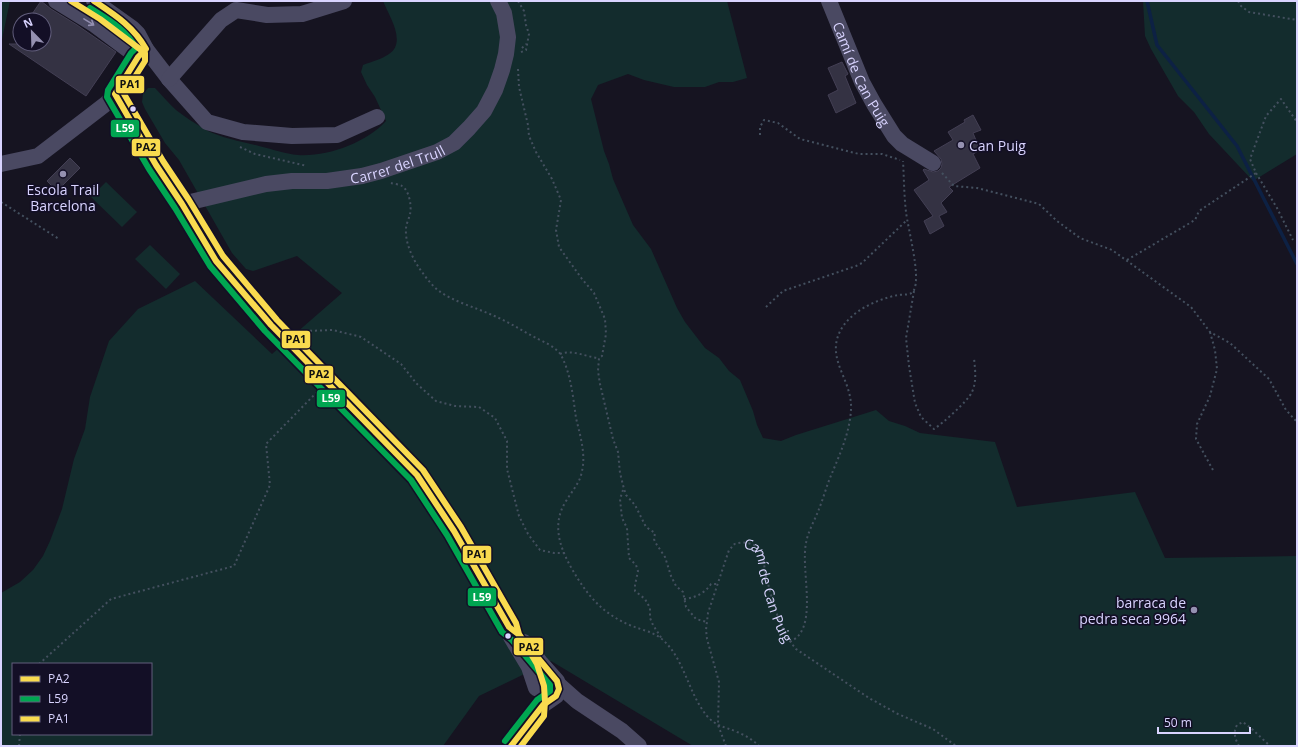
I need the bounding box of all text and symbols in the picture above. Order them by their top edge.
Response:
north arrow [12,12,52,52]
text: N [21,14,35,31]
one-way arrow [83,18,95,26]
street label: Camí de Can Puig [829,19,895,130]
line badge: PA1 [115,75,145,94]
text: PA1 [120,76,140,91]
unlabelled marker [128,104,138,114]
line badge: L59 [110,119,140,138]
text: L59 [116,120,134,135]
place label: Can Puig [969,136,1026,155]
line badge: PA2 [131,138,161,157]
text: PA2 [136,139,156,154]
street label: Carrer del Trull [349,140,448,187]
marker: Can Puig [956,140,966,150]
marker: Escola Trail Barcelona [58,169,68,179]
place label: Escola Trail Barcelona [27,180,99,215]
line badge: PA1 [281,330,311,349]
text: PA1 [286,331,306,346]
line badge: PA2 [304,365,334,384]
text: PA2 [309,366,329,381]
line badge: L59 [316,389,346,408]
text: L59 [322,390,340,405]
street label: Camí de Can Puig [742,533,798,646]
line badge: PA1 [462,545,492,564]
text: PA1 [467,546,487,561]
line badge: L59 [467,587,497,607]
text: L59 [473,589,491,604]
place label: barraca de pedra seca 9964 [1079,593,1186,628]
marker: barraca de pedra seca 9964 [1189,605,1199,615]
unlabelled marker [503,631,513,641]
line badge: PA2 [513,637,544,656]
text: PA2 [519,639,539,654]
legend [12,663,152,735]
text: PA2 [48,670,70,687]
text: L59 [48,690,68,707]
scale bar [1158,709,1250,735]
text: PA1 [48,710,70,727]
text: 50 m [1164,714,1192,731]

